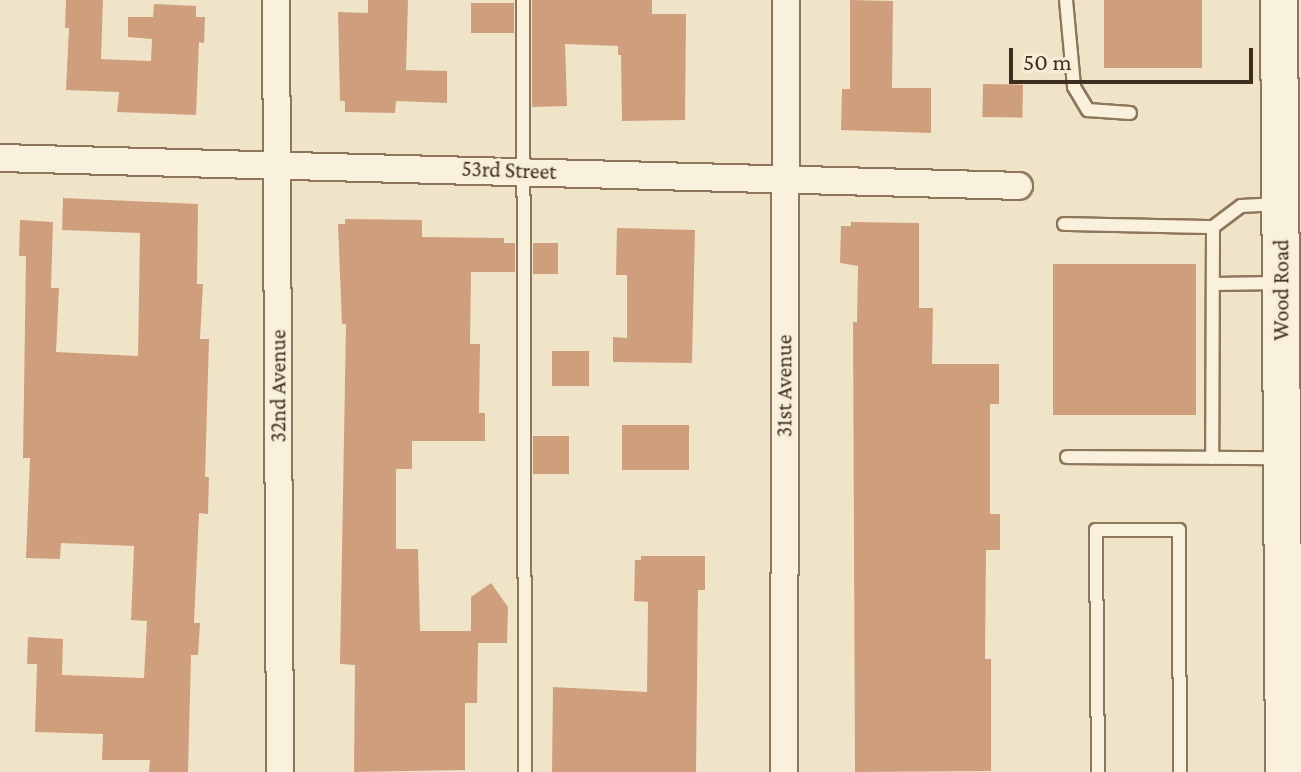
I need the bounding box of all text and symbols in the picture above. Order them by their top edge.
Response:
scale bar [1013,32,1257,82]
text: 50 m [1023,48,1072,75]
street label: 53rd Street [461,155,557,185]
street label: Wood Road [1268,239,1294,341]
street label: 32nd Avenue [265,329,291,443]
street label: 31st Avenue [771,335,797,437]

